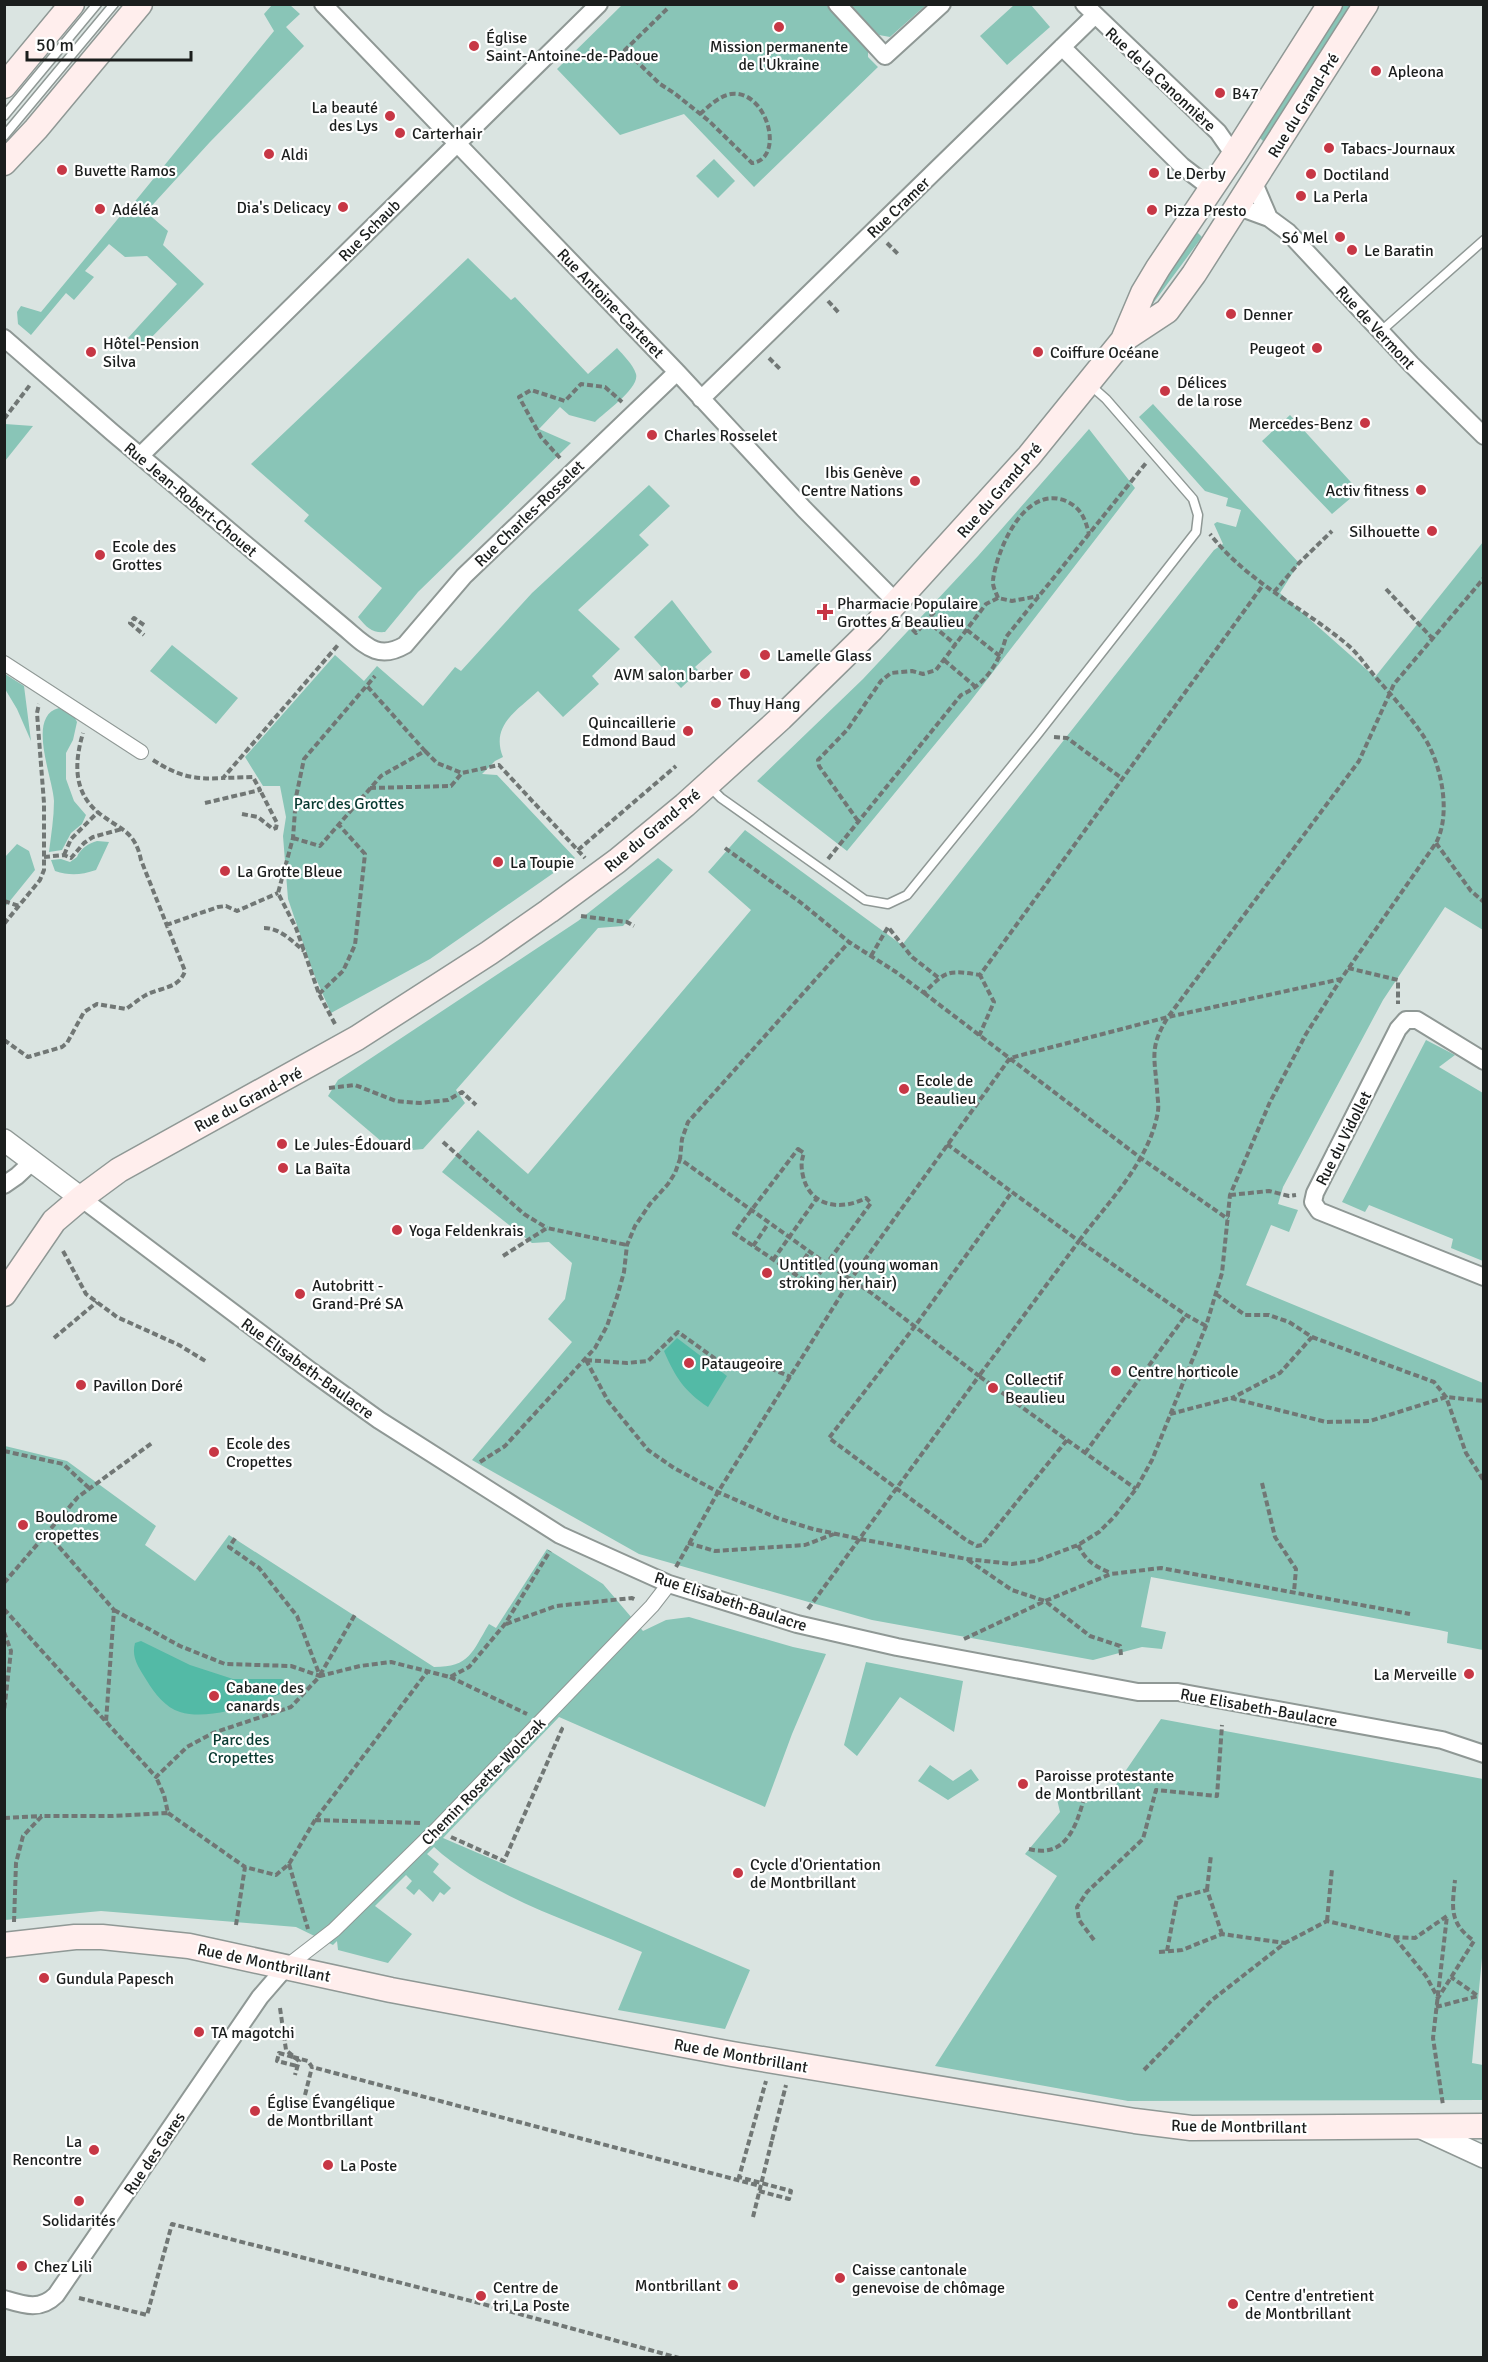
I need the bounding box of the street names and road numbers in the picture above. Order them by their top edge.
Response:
street label: Rue de la Canonnière [1101,23,1220,136]
street label: Rue du Grand-Pré [1264,49,1344,162]
street label: Rue Cramer [863,173,934,243]
street label: Rue Schaub [334,195,405,266]
street label: Rue Antoine-Carteret [553,245,668,363]
street label: Rue de Vermont [1331,282,1419,374]
street label: Rue Jean-Robert-Chouet [120,438,261,562]
street label: Rue du Grand-Pré [953,439,1047,542]
street label: Rue Charles-Rosselet [471,456,589,571]
street label: Rue du Grand-Pré [600,785,705,877]
street label: Rue du Grand-Pré [191,1063,306,1137]
street label: Rue du Vidollet [1312,1088,1376,1189]
street label: Rue Elisabeth-Baulacre [237,1314,378,1424]
street label: Rue Elisabeth-Baulacre [652,1568,810,1636]
street label: Rue Elisabeth-Baulacre [1179,1684,1339,1732]
street label: Chemin Rosette-Wolczak [418,1714,550,1850]
street label: Rue de Montbrillant [195,1939,333,1987]
street label: Rue de Montbrillant [672,2034,810,2078]
street label: Rue des Gares [120,2108,190,2199]
street label: Rue de Montbrillant [1171,2116,1307,2138]

